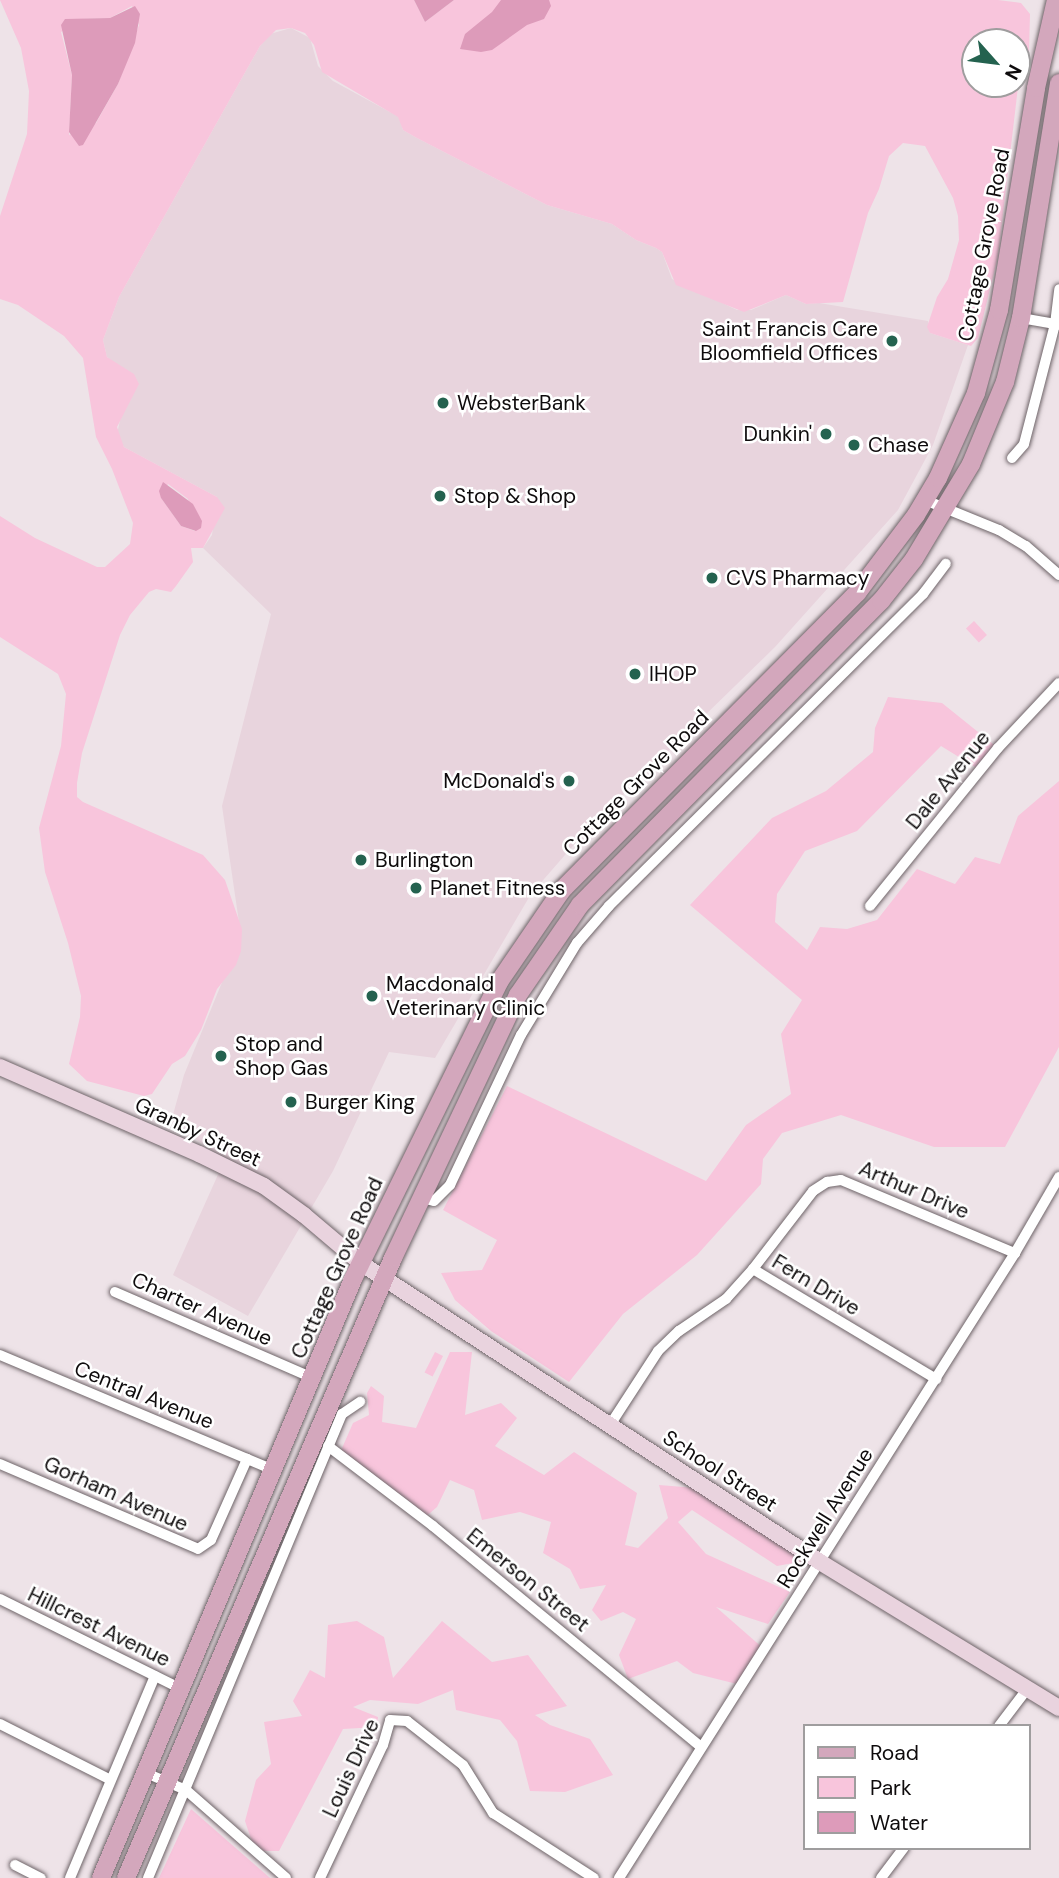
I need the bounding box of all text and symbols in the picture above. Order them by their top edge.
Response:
north arrow [961,28,1031,98]
text: N [999,60,1028,84]
street label: Cottage Grove Road [953,146,1015,344]
place label: Saint Francis Care Bloomfield Offices [700,316,878,366]
marker: Saint Francis Care Bloomfield Offices [884,333,900,349]
place label: WebsterBank [457,390,586,416]
marker: WebsterBank [435,395,451,411]
place label: Dunkin' [743,421,812,447]
marker: Dunkin' [818,426,834,442]
place label: Chase [868,432,929,458]
marker: Chase [846,437,862,453]
place label: Stop & Shop [454,483,576,509]
marker: Stop & Shop [432,488,448,504]
place label: CVS Pharmacy [726,565,870,591]
marker: CVS Pharmacy [704,570,720,586]
place label: IHOP [649,661,697,687]
marker: IHOP [627,666,643,682]
street label: Cottage Grove Road [558,705,714,861]
street label: Dale Avenue [901,726,995,834]
place label: McDonald's [443,768,555,794]
marker: McDonald's [561,773,577,789]
place label: Burlington [375,847,473,873]
marker: Burlington [353,852,369,868]
place label: Planet Fitness [430,875,565,901]
marker: Planet Fitness [408,880,424,896]
place label: Macdonald Veterinary Clinic [386,971,545,1021]
marker: Macdonald Veterinary Clinic [364,988,380,1004]
place label: Stop and Shop Gas [235,1031,328,1081]
marker: Stop and Shop Gas [213,1048,229,1064]
place label: Burger King [305,1089,415,1115]
street label: Granby Street [131,1092,265,1172]
marker: Burger King [283,1094,299,1110]
street label: Arthur Drive [855,1156,973,1224]
street label: Cottage Grove Road [286,1173,388,1363]
street label: Fern Drive [768,1249,864,1321]
street label: Charter Avenue [128,1267,276,1351]
street label: Central Avenue [71,1356,217,1434]
street label: School Street [658,1425,782,1517]
street label: Rockwell Avenue [772,1443,878,1593]
street label: Gorham Avenue [40,1451,192,1537]
street label: Emerson Street [462,1523,594,1637]
street label: Hillcrest Avenue [24,1582,174,1672]
street label: Louis Drive [317,1715,385,1821]
legend [804,1724,1031,1850]
text: Road [870,1739,919,1767]
text: Park [870,1774,911,1802]
text: Water [870,1809,928,1837]

